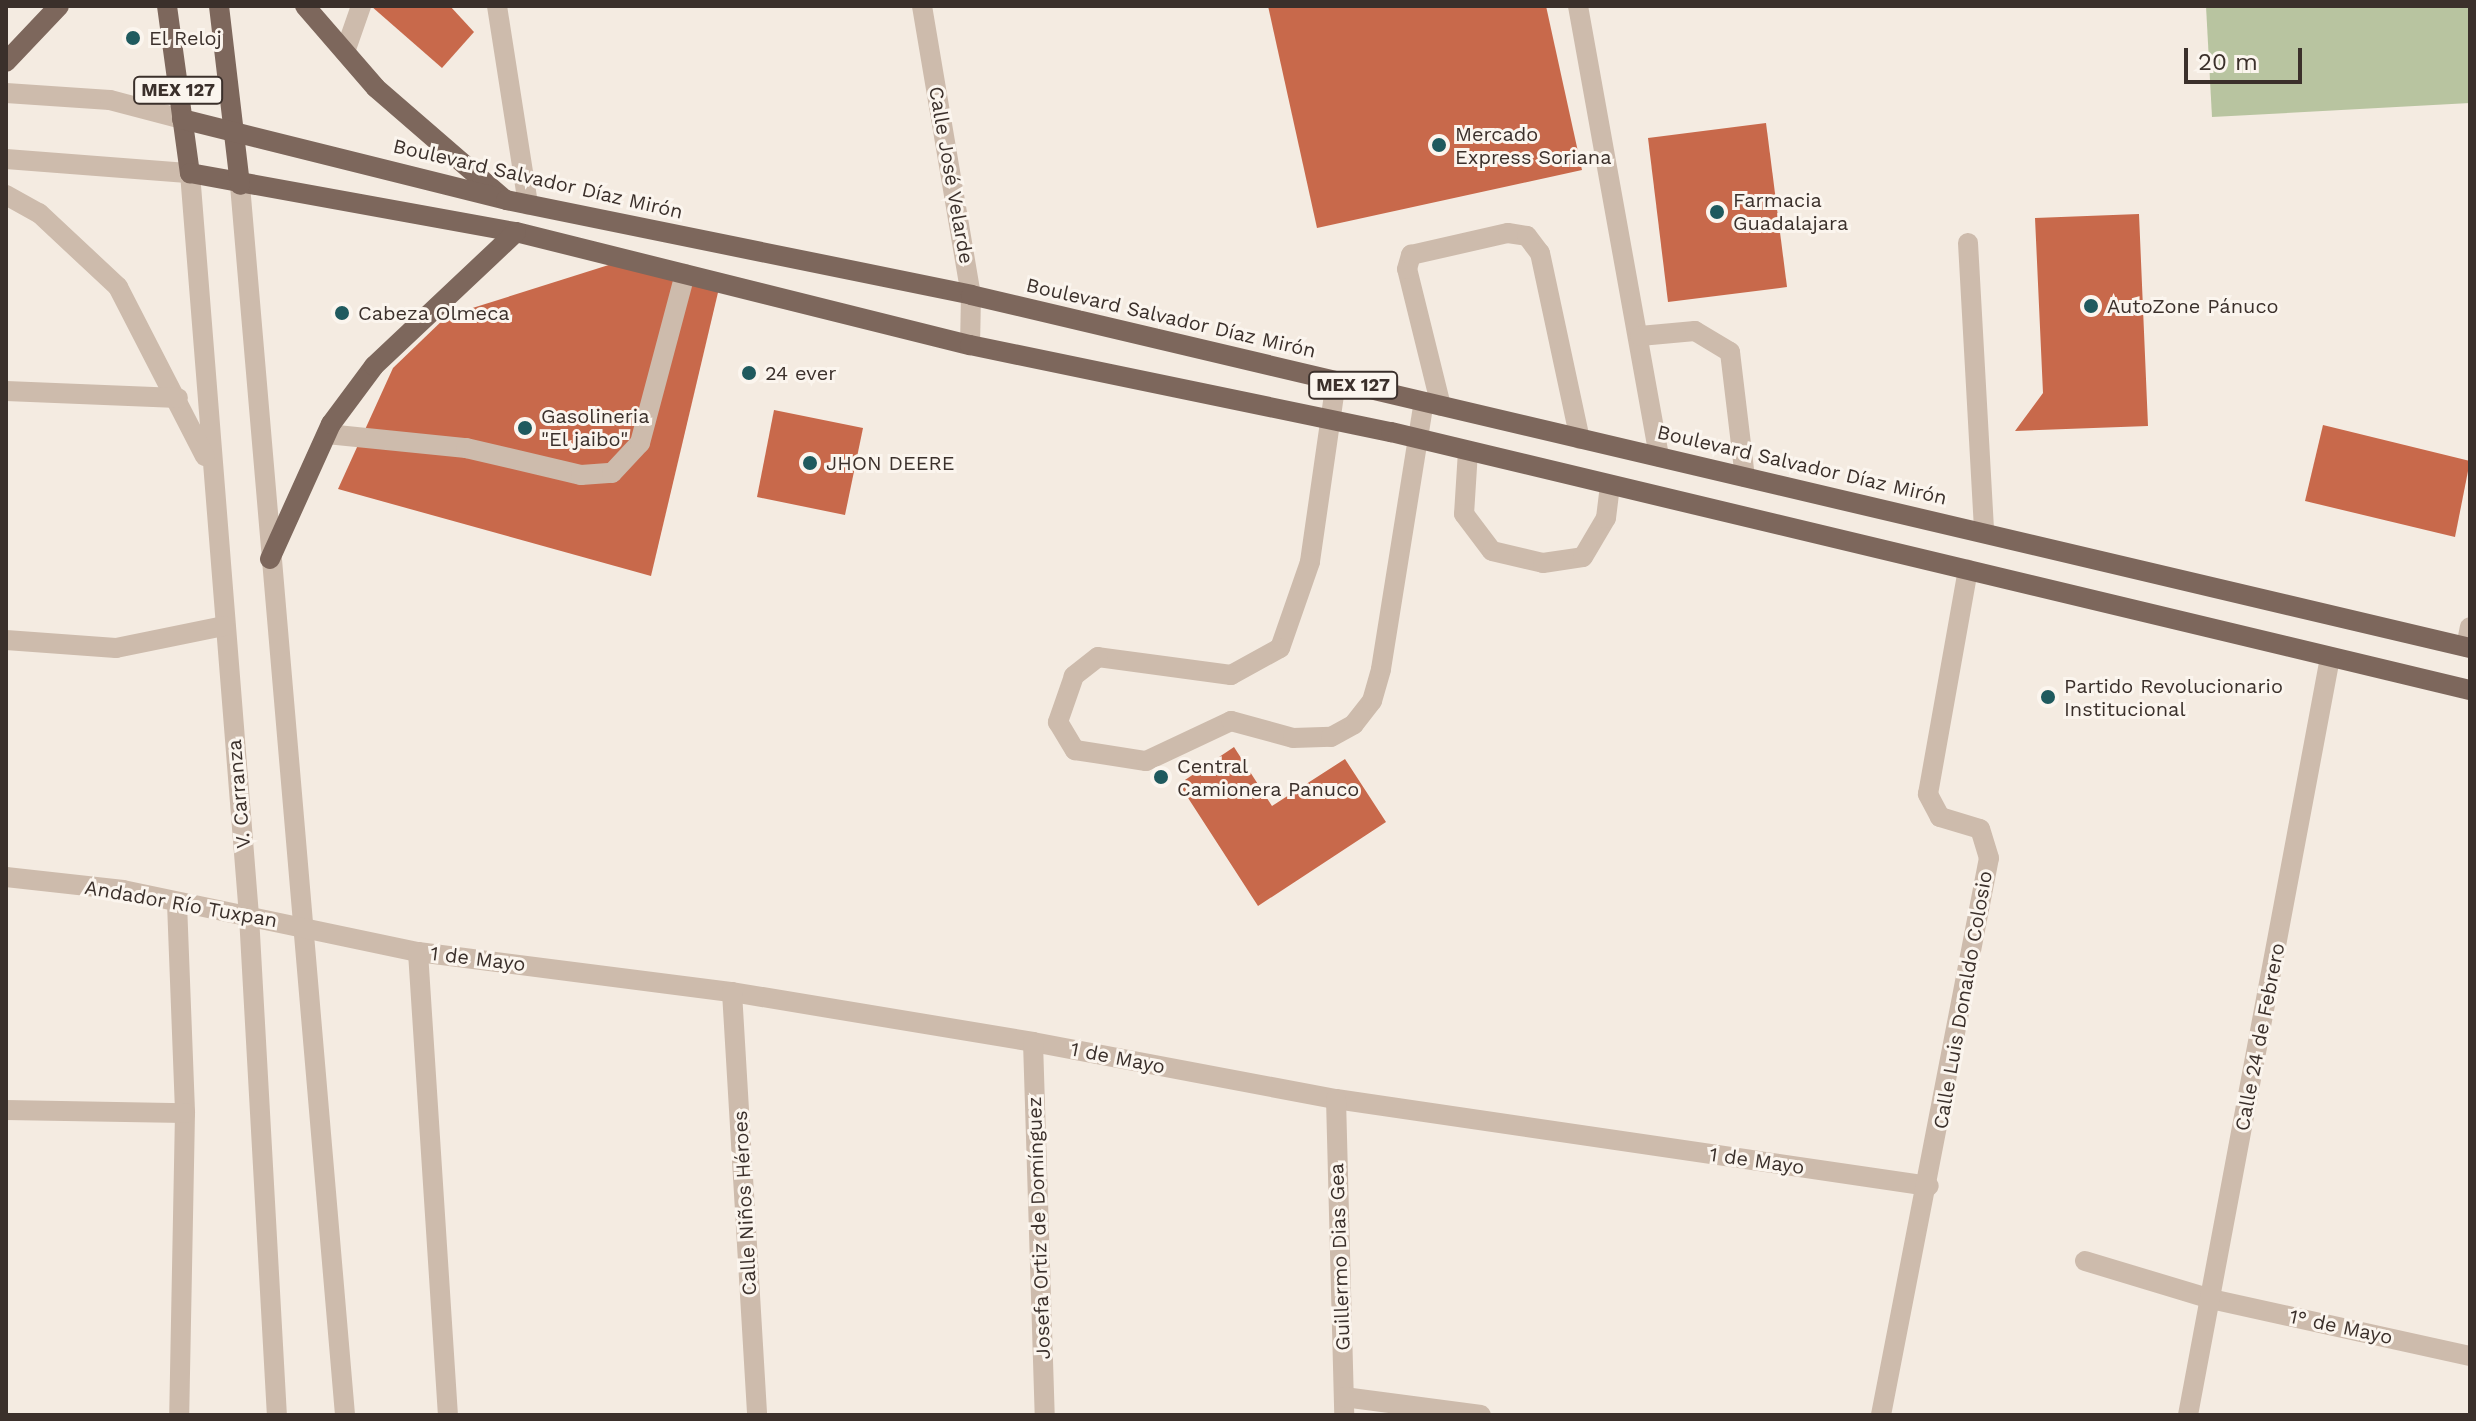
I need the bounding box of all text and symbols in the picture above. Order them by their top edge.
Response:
place label: El Reloj [149,26,223,50]
marker: El Reloj [124,29,142,47]
scale bar [2188,32,2306,82]
text: 20 m [2198,48,2258,76]
road number: MEX 127 [132,76,224,104]
street label: Calle José Velarde [923,84,979,266]
place label: Mercado Express Soriana [1455,122,1612,169]
street label: Boulevard Salvador Díaz Mirón [391,134,685,224]
marker: Mercado Express Soriana [1430,136,1448,154]
place label: Farmacia Guadalajara [1733,188,1848,235]
marker: Farmacia Guadalajara [1708,203,1726,221]
street label: Boulevard Salvador Díaz Mirón [1024,273,1318,363]
place label: AutoZone Pánuco [2107,294,2279,318]
marker: AutoZone Pánuco [2082,297,2100,315]
place label: Cabeza Olmeca [358,301,510,325]
marker: Cabeza Olmeca [333,304,351,322]
place label: 24 ever [765,361,836,385]
marker: 24 ever [740,364,758,382]
road number: MEX 127 [1307,371,1399,399]
place label: Gasolineria "El jaibo" [541,404,649,451]
marker: Gasolineria "El jaibo" [516,419,534,437]
street label: Boulevard Salvador Díaz Mirón [1655,420,1949,510]
place label: JHON DEERE [826,451,954,475]
marker: JHON DEERE [801,454,819,472]
place label: Partido Revolucionario Institucional [2064,674,2283,721]
marker: Partido Revolucionario Institucional [2039,688,2057,706]
street label: V. Carranza [222,738,256,850]
place label: Central Camionera Panuco [1177,754,1360,801]
marker: Central Camionera Panuco [1152,768,1170,786]
street label: Calle Luis Donaldo Colosio [1928,869,1998,1131]
street label: Andador Río Tuxpan [82,875,280,933]
street label: 1 de Mayo [429,941,527,977]
street label: Calle 24 de Febrero [2230,941,2290,1133]
street label: 1 de Mayo [1069,1037,1167,1079]
street label: Josefa Ortiz de Domínguez [1022,1096,1056,1360]
street label: Calle Niños Héroes [728,1110,762,1296]
street label: 1 de Mayo [1708,1142,1806,1180]
street label: Guillermo Dias Gea [1325,1163,1355,1351]
street label: 1° de Mayo [2287,1304,2395,1350]

